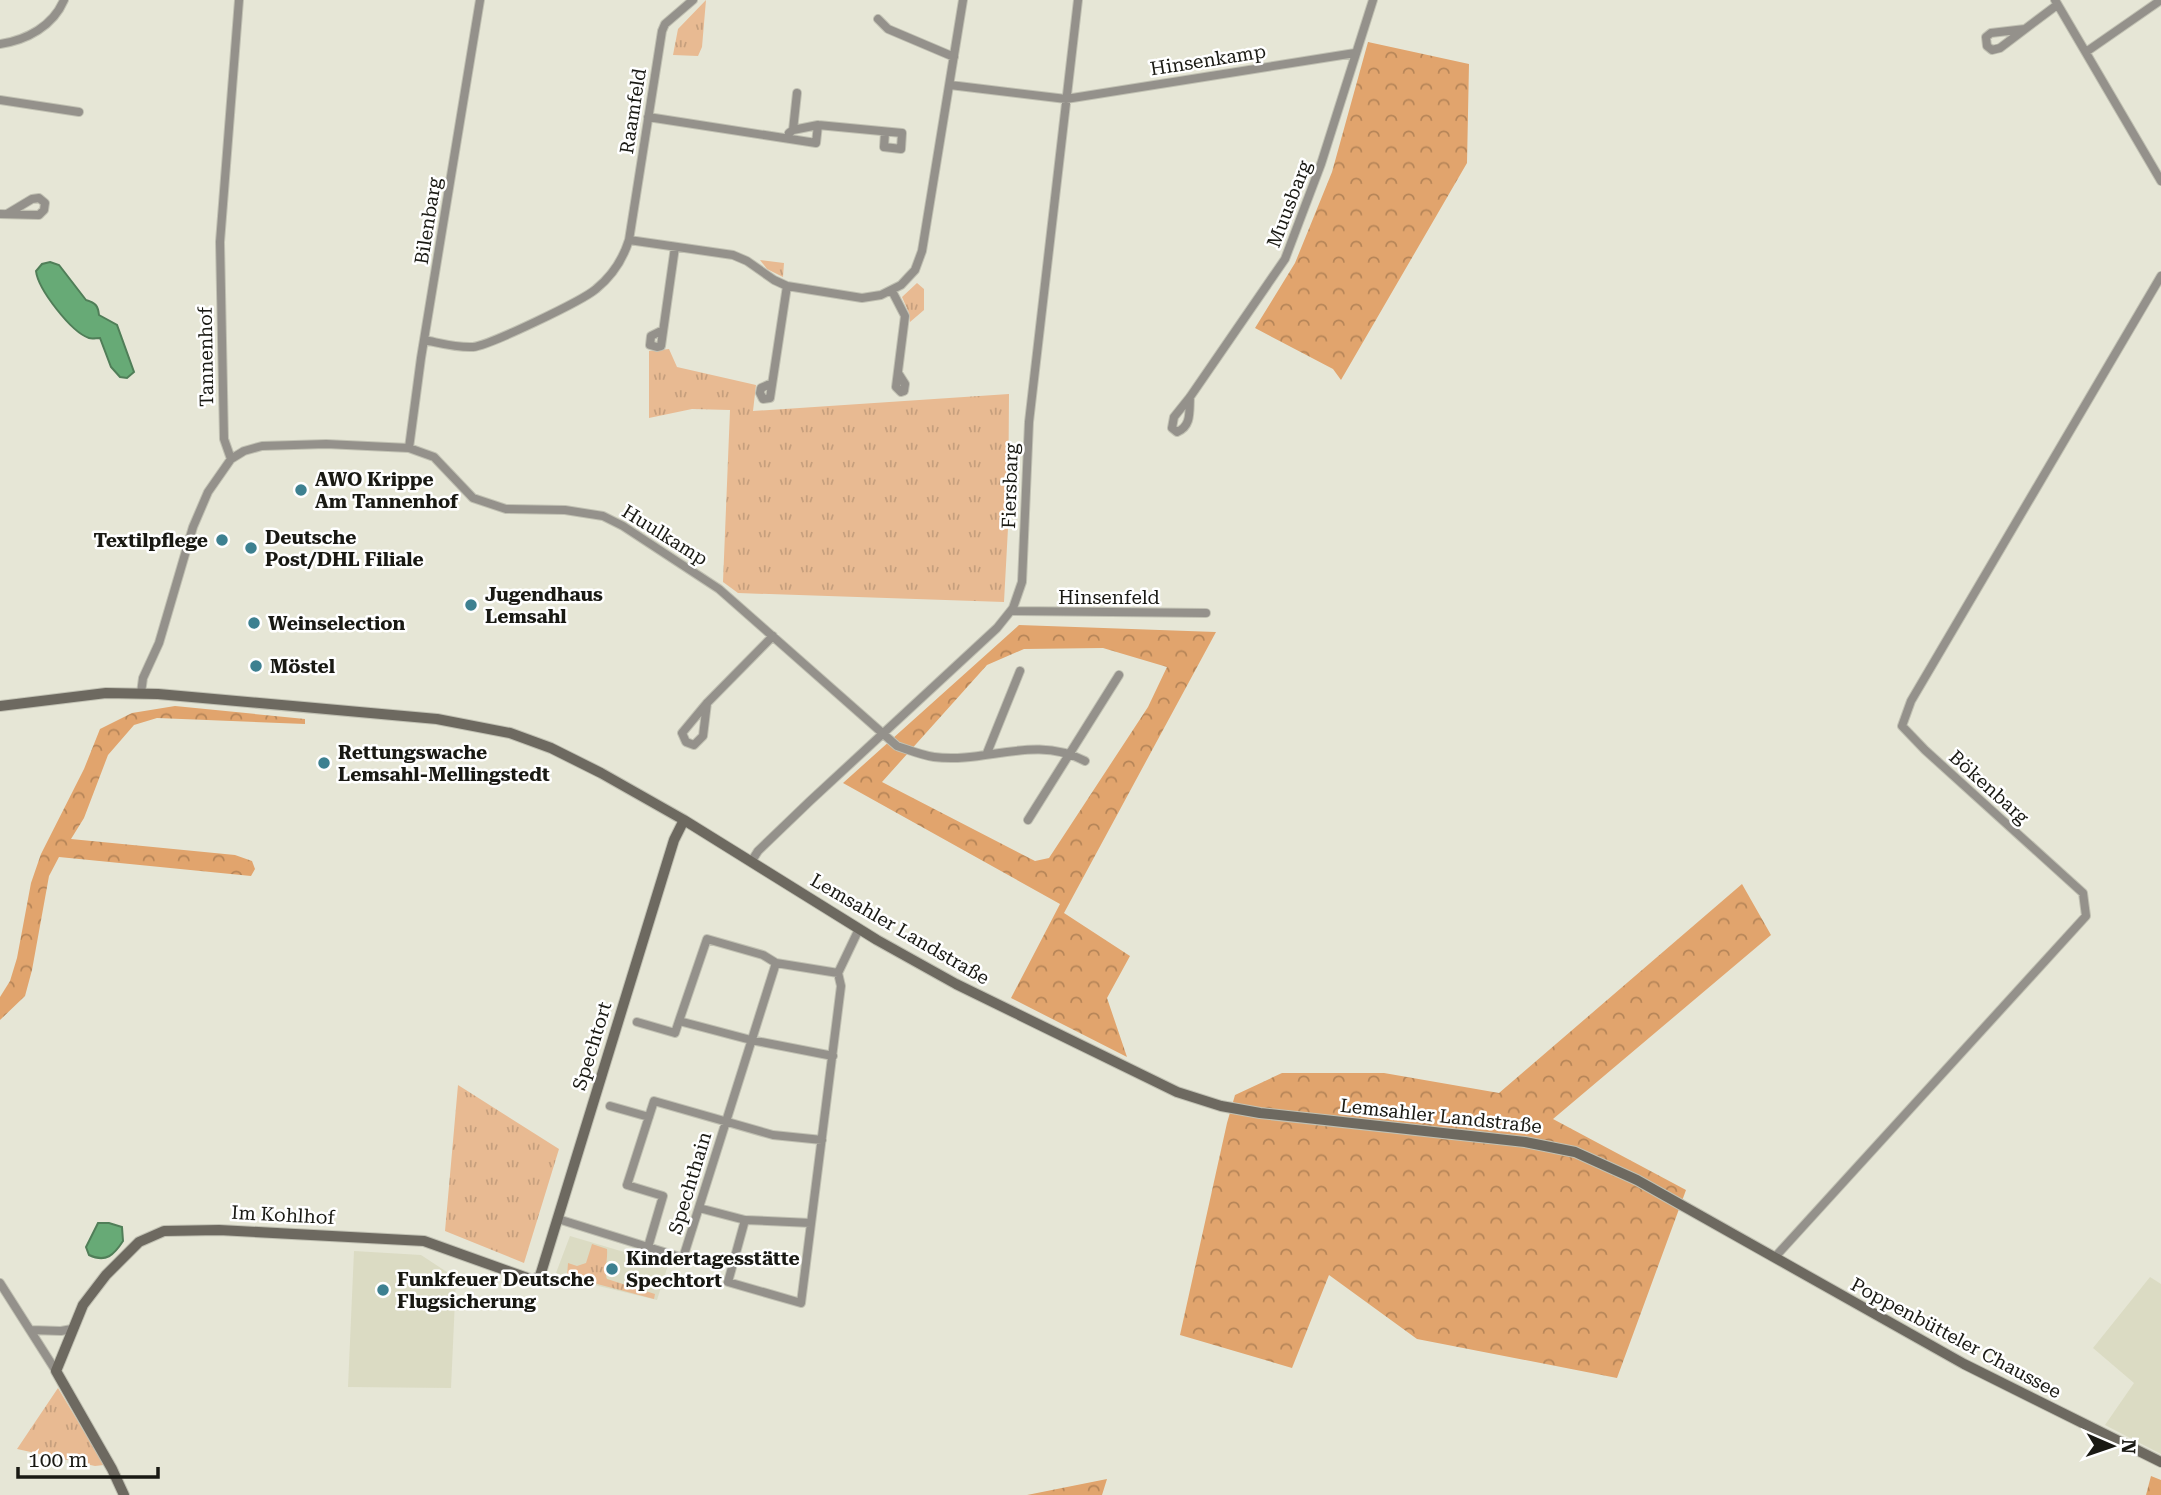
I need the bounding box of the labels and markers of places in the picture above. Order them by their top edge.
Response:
place label: AWO Krippe Am Tannenhof [315,468,459,513]
marker: AWO Krippe Am Tannenhof [293,482,309,498]
place label: Deutsche Post/DHL Filiale [265,526,424,571]
place label: Textilpflege [93,529,208,552]
marker: Textilpflege [214,532,230,548]
marker: Deutsche Post/DHL Filiale [243,540,259,556]
place label: Jugendhaus Lemsahl [485,583,603,628]
marker: Jugendhaus Lemsahl [463,597,479,613]
place label: Weinselection [268,612,406,635]
marker: Weinselection [246,615,262,631]
place label: Möstel [270,655,335,678]
marker: Möstel [248,658,264,674]
place label: Rettungswache Lemsahl-Mellingstedt [338,741,550,786]
marker: Rettungswache Lemsahl-Mellingstedt [316,755,332,771]
place label: Kindertagesstätte Spechtort [626,1247,800,1292]
marker: Kindertagesstätte Spechtort [604,1261,620,1277]
place label: Funkfeuer Deutsche Flugsicherung [397,1268,594,1313]
marker: Funkfeuer Deutsche Flugsicherung [375,1282,391,1298]

